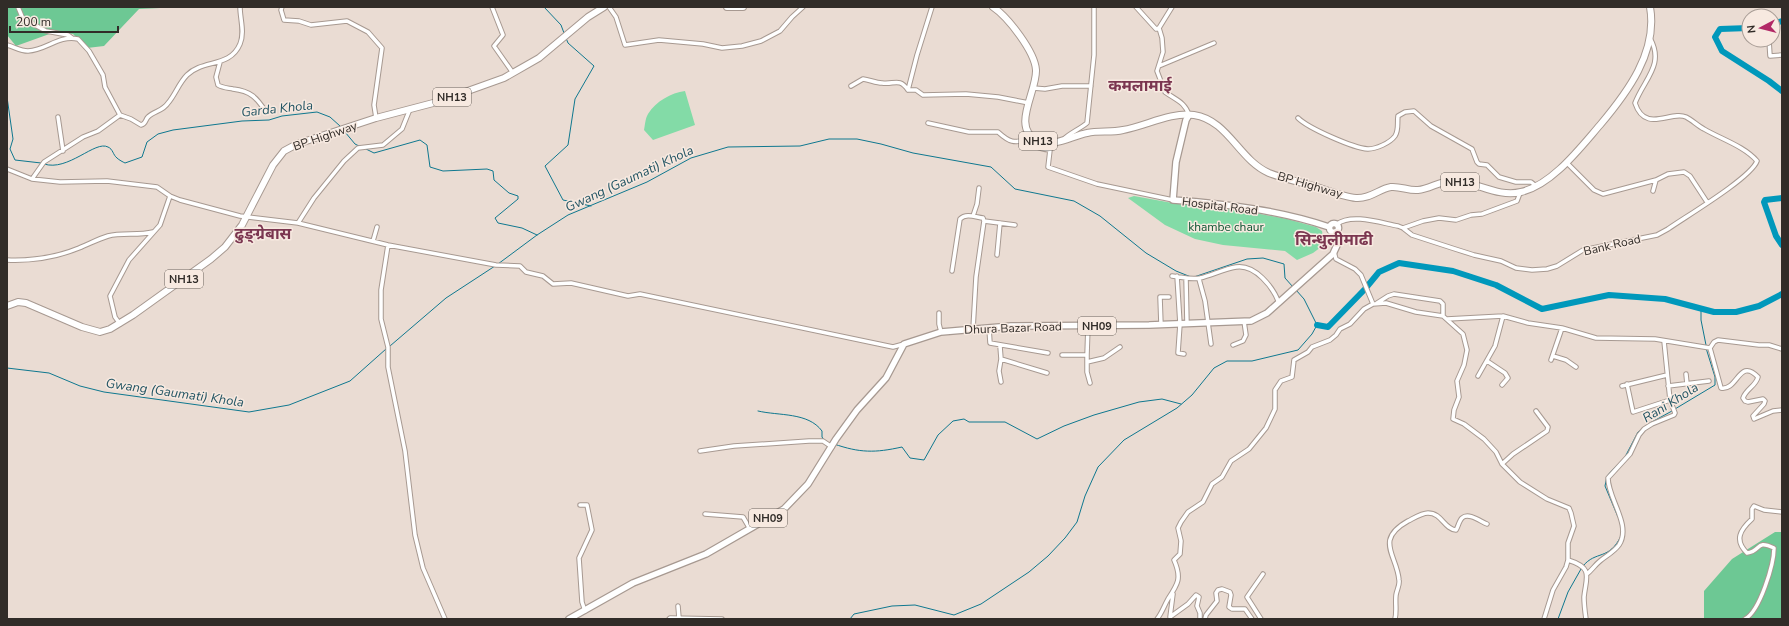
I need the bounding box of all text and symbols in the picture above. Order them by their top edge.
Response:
scale bar [10,8,118,34]
north arrow [1741,8,1781,48]
text: 200 m [16,14,51,30]
text: N [1744,24,1760,34]
district label: कमलामाई [1108,75,1173,97]
road number: NH13 [433,88,471,106]
water label: Garda Khola [240,96,314,122]
street label: BP Highway [291,117,360,154]
road number: NH13 [1019,132,1057,150]
water label: Gwang (Gaumati) Khola [562,141,697,217]
street label: BP Highway [1276,168,1345,202]
road number: NH13 [1441,173,1479,191]
street label: Hospital Road [1181,193,1259,219]
park label: khambe chaur [1188,219,1265,235]
district label: ढुङ्ग्रेबास [235,223,293,245]
district label: सिन्धुलीमाढी [1295,229,1373,251]
street label: Bank Road [1582,231,1642,259]
road number: NH13 [165,270,203,288]
road number: NH09 [1078,317,1116,335]
street label: Dhura Bazar Road [964,318,1062,338]
water label: Gwang (Gaumati) Khola [104,374,245,412]
water label: Rani Khola [1639,379,1702,427]
road number: NH09 [749,509,787,527]

